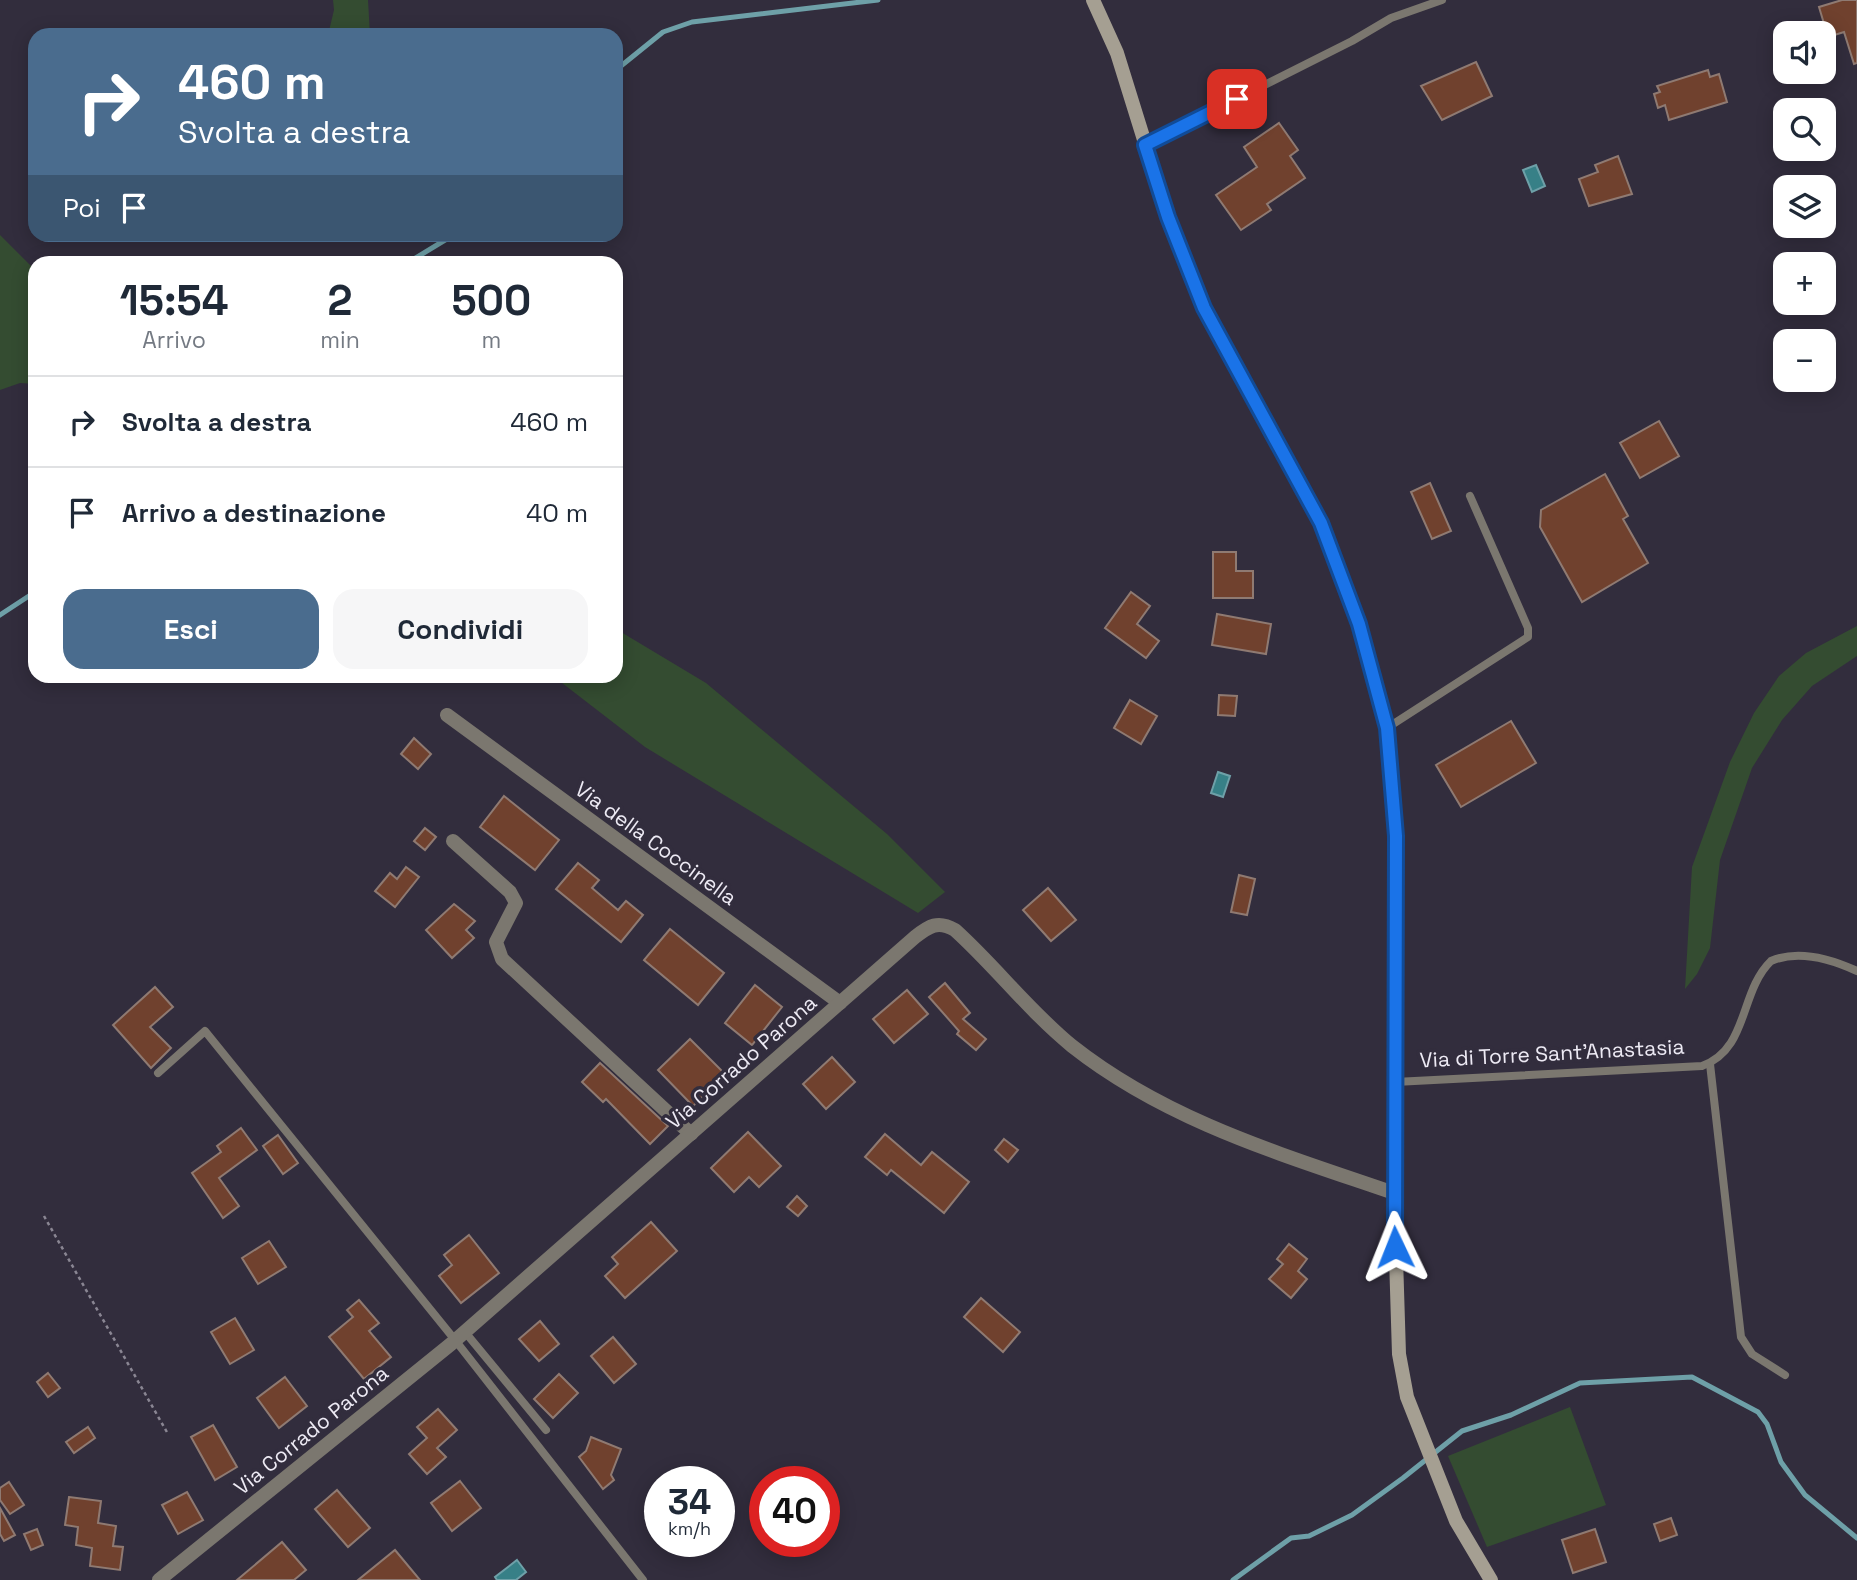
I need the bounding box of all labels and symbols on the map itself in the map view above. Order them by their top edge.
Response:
pin [1207,69,1267,129]
street label: Via della Coccinella [570,775,742,911]
street label: Via Corrado Parona [660,989,822,1135]
street label: Via di Torre Sant'Anastasia [1419,1033,1685,1073]
position arrow [1358,1210,1432,1284]
street label: Via Corrado Parona [228,1359,394,1501]
speed limit sign: 40 [749,1466,840,1557]

